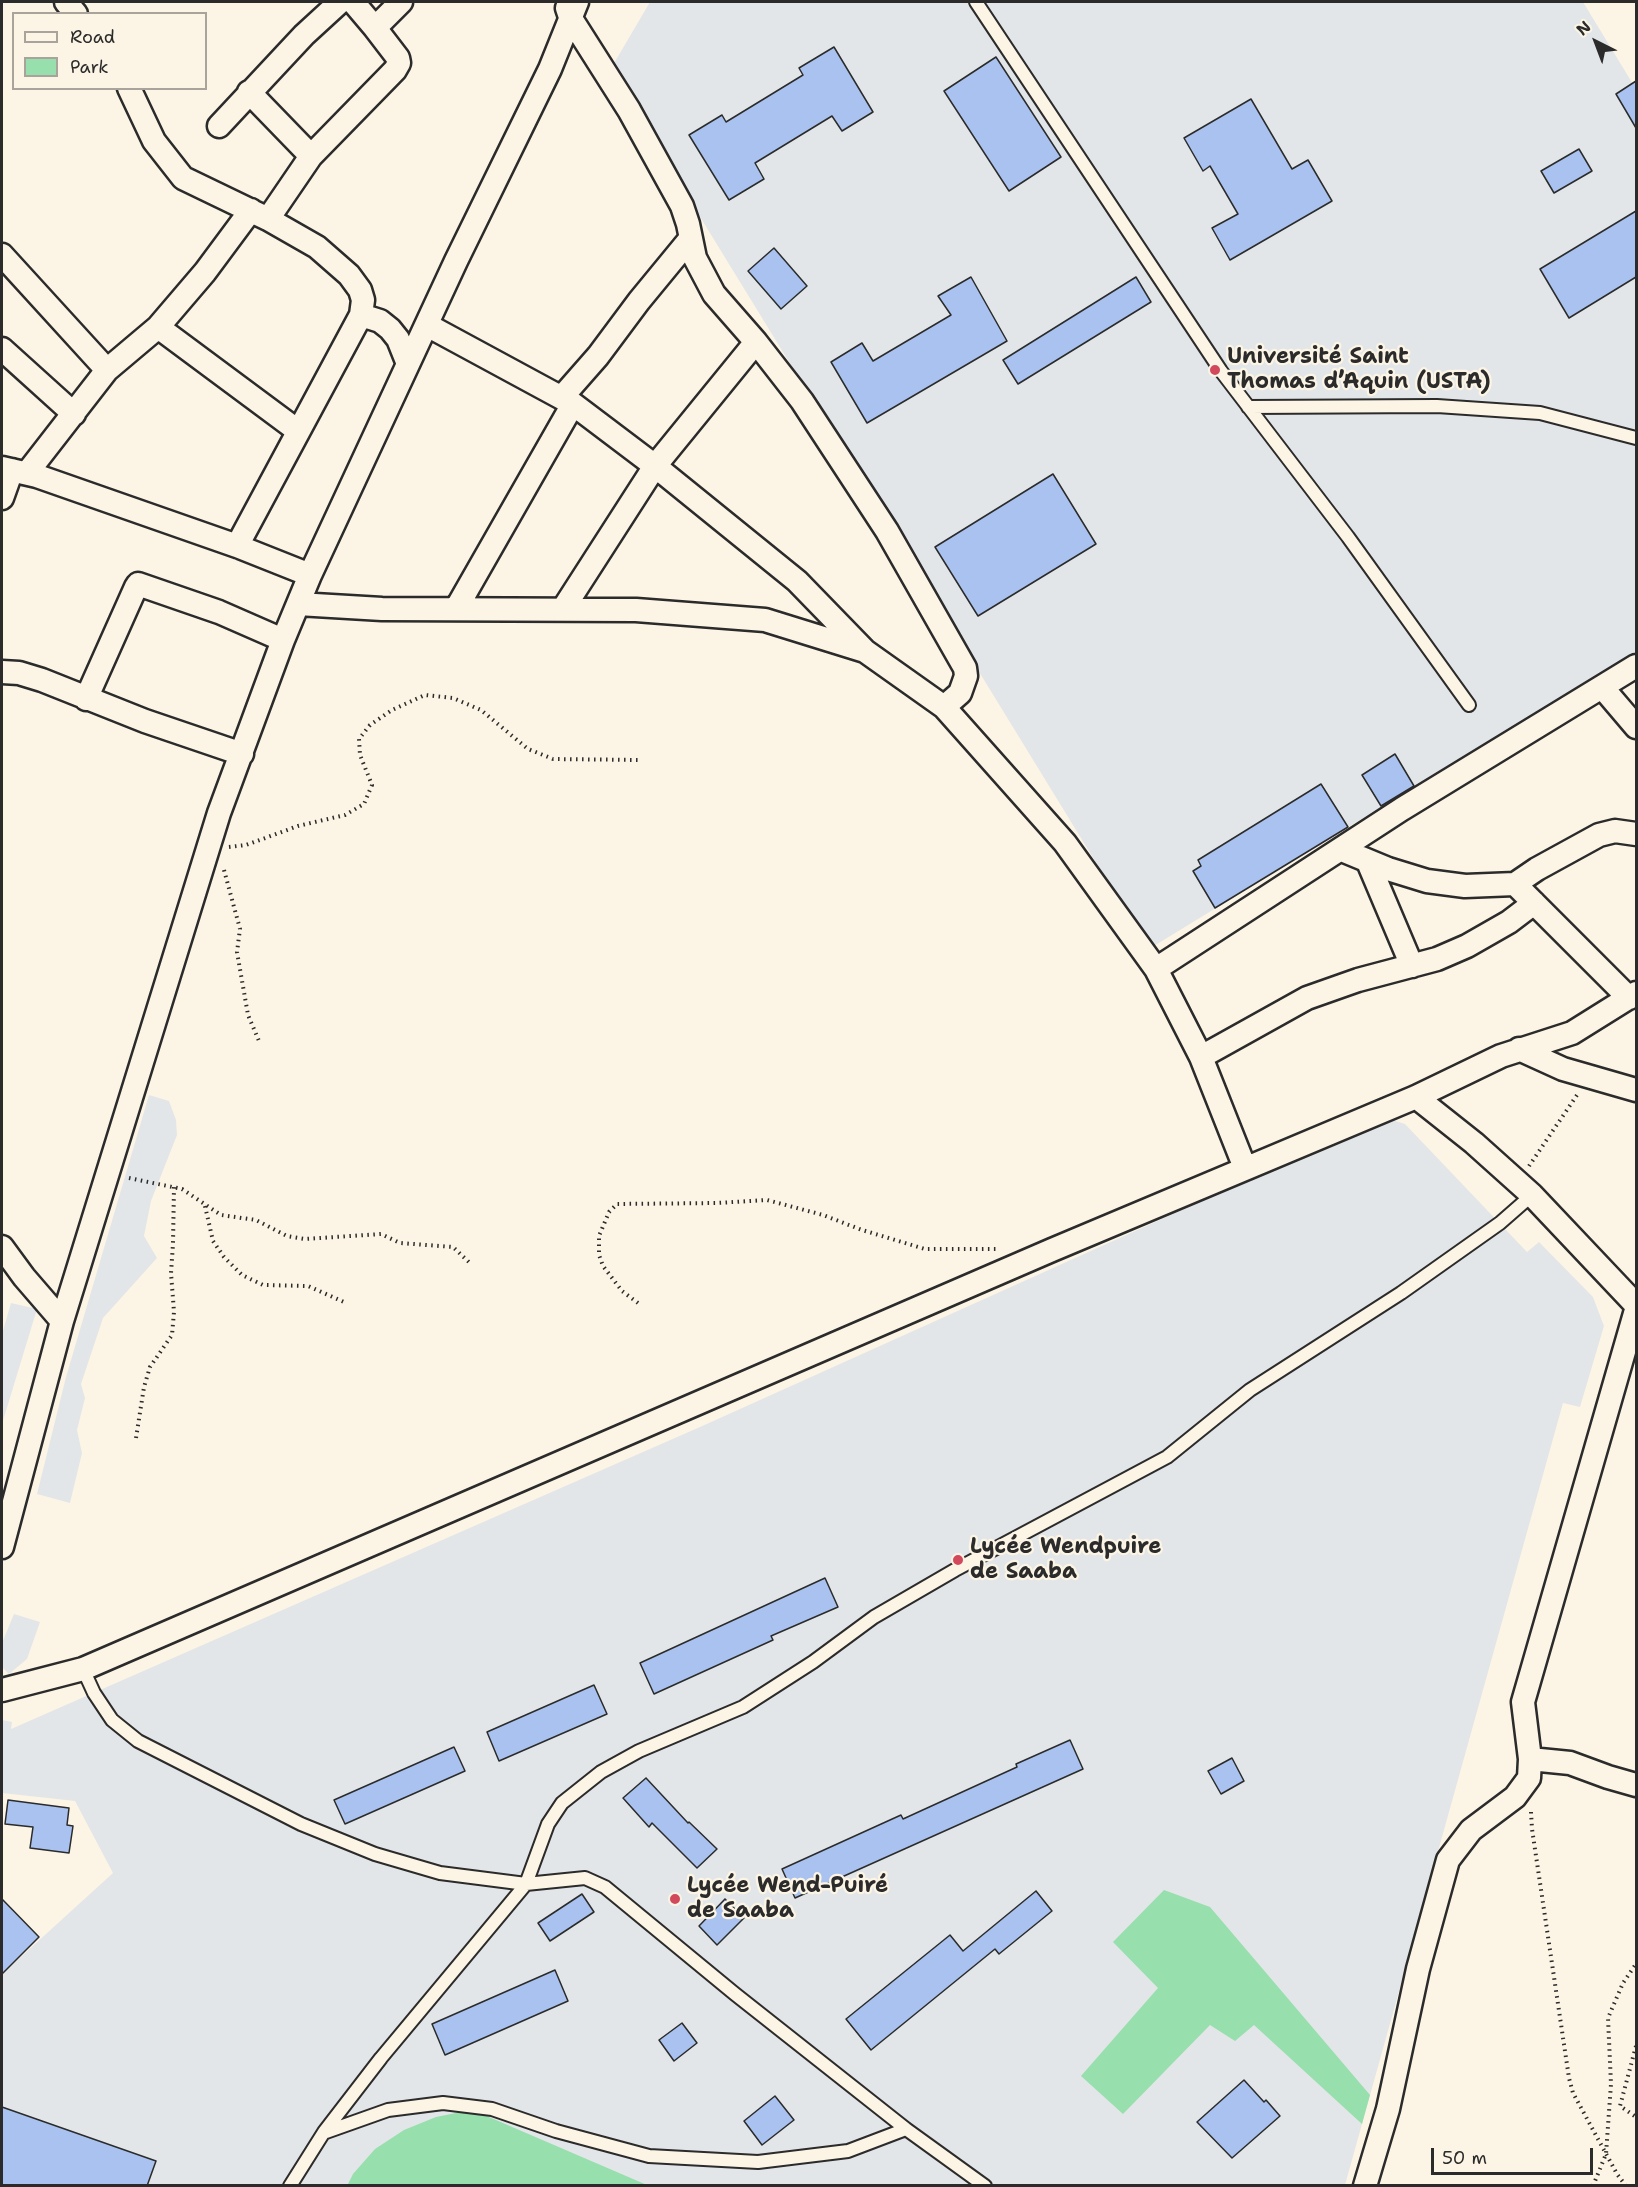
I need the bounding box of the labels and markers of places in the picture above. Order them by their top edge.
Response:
place label: Université Saint Thomas d’Aquin (USTA) [1227,344,1491,396]
marker: Université Saint Thomas d’Aquin (USTA) [1208,363,1222,377]
place label: Lycée Wendpuire de Saaba [970,1534,1161,1586]
marker: Lycée Wendpuire de Saaba [951,1553,965,1567]
place label: Lycée Wend-Puiré de Saaba [687,1873,888,1924]
marker: Lycée Wend-Puiré de Saaba [668,1892,682,1906]

